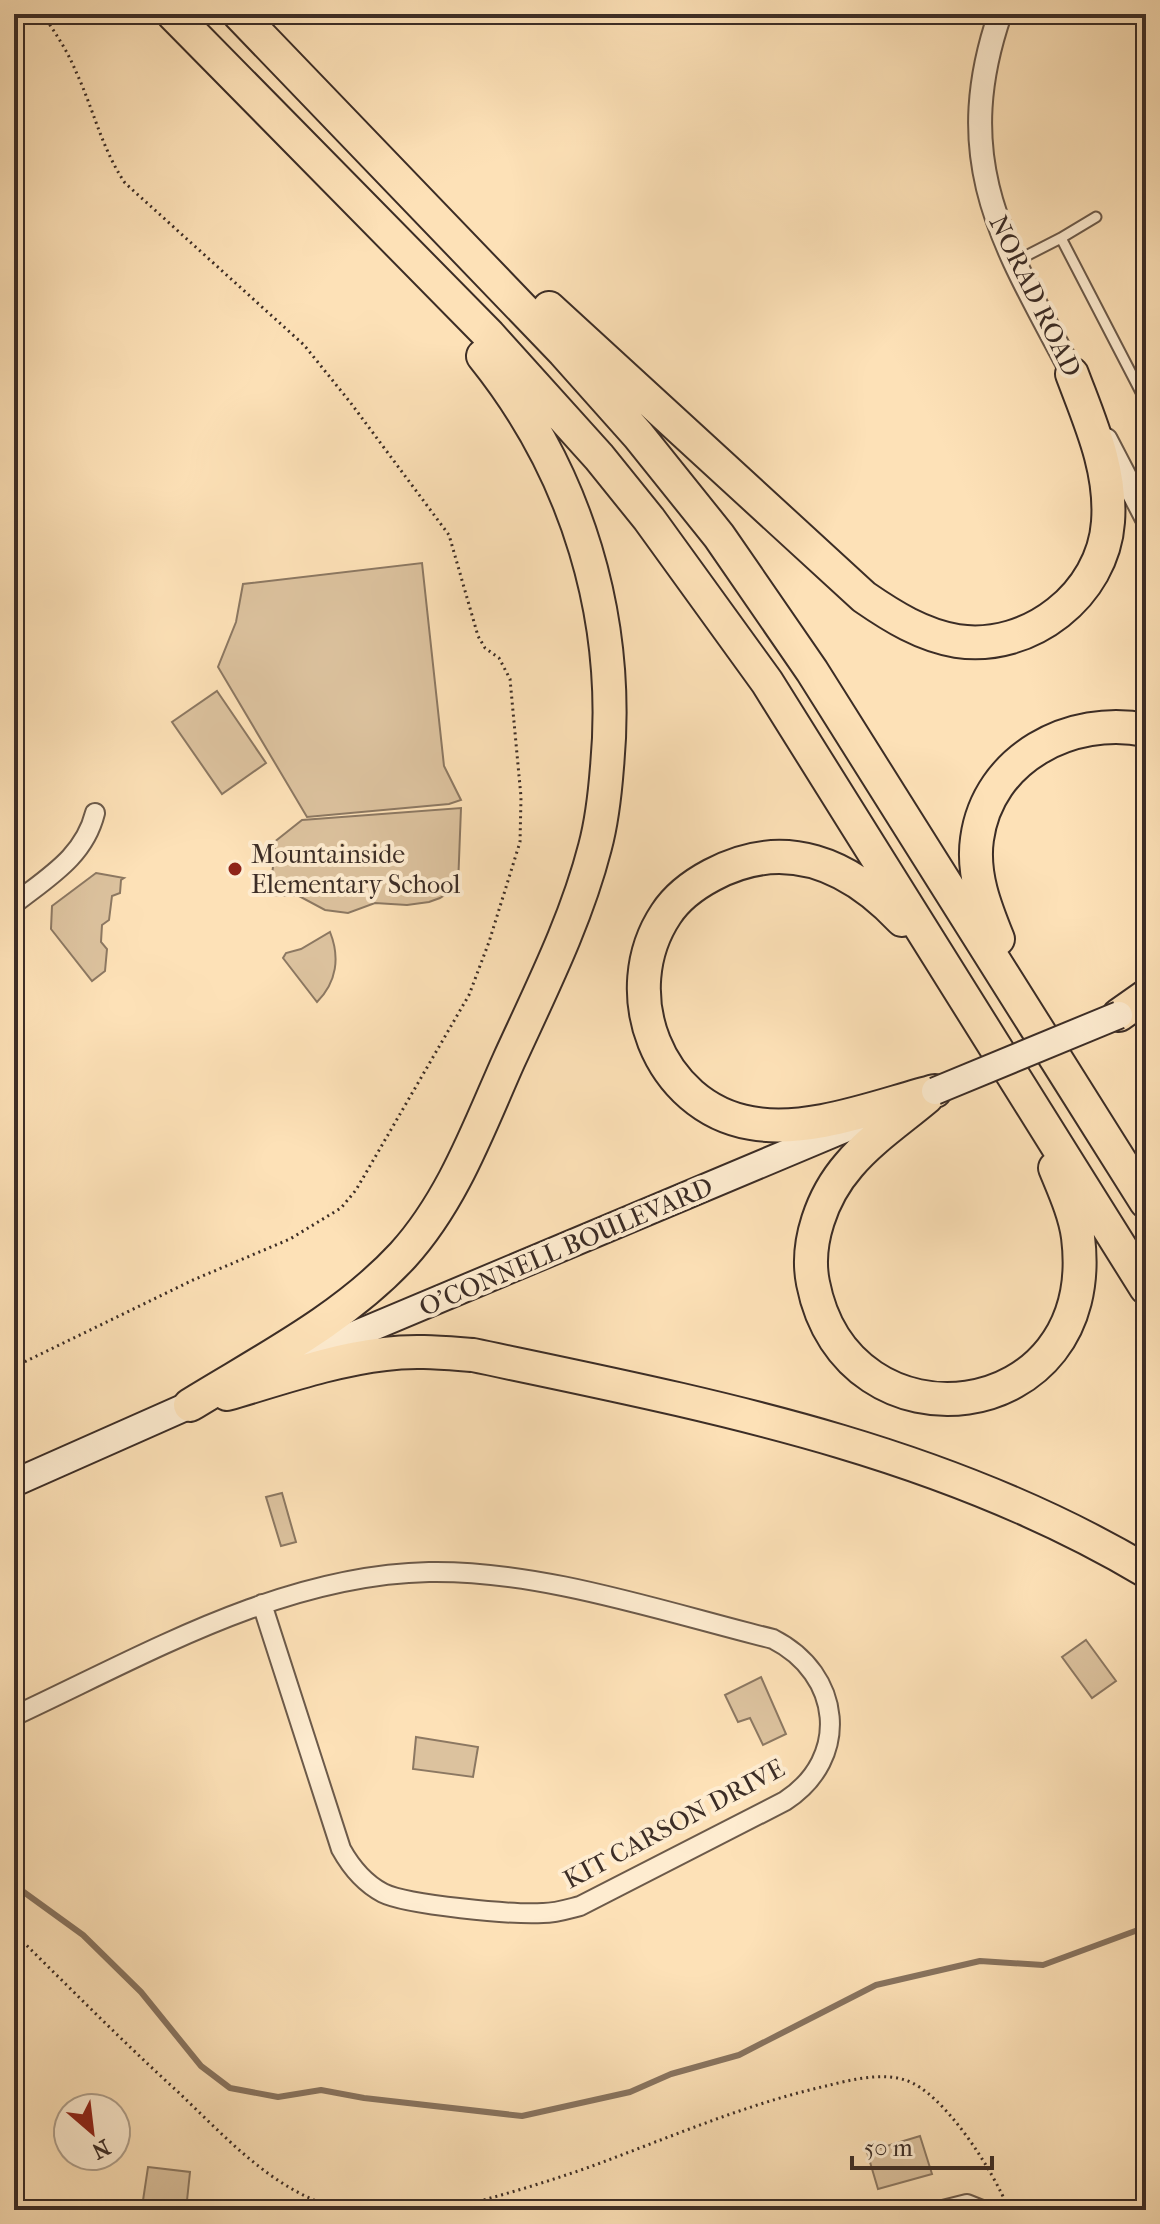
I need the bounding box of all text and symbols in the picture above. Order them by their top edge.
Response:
street label: NORAD ROAD [983,210,1087,382]
place label: Mountainside Elementary School [251,839,460,900]
marker: Mountainside Elementary School [226,860,244,878]
street label: O'CONNELL BOULEVARD [414,1171,718,1323]
street label: KIT CARSON DRIVE [558,1753,790,1895]
north arrow [52,2092,132,2172]
scale bar [852,2120,992,2170]
text: N [87,2133,114,2164]
text: 50 m [864,2134,913,2162]

